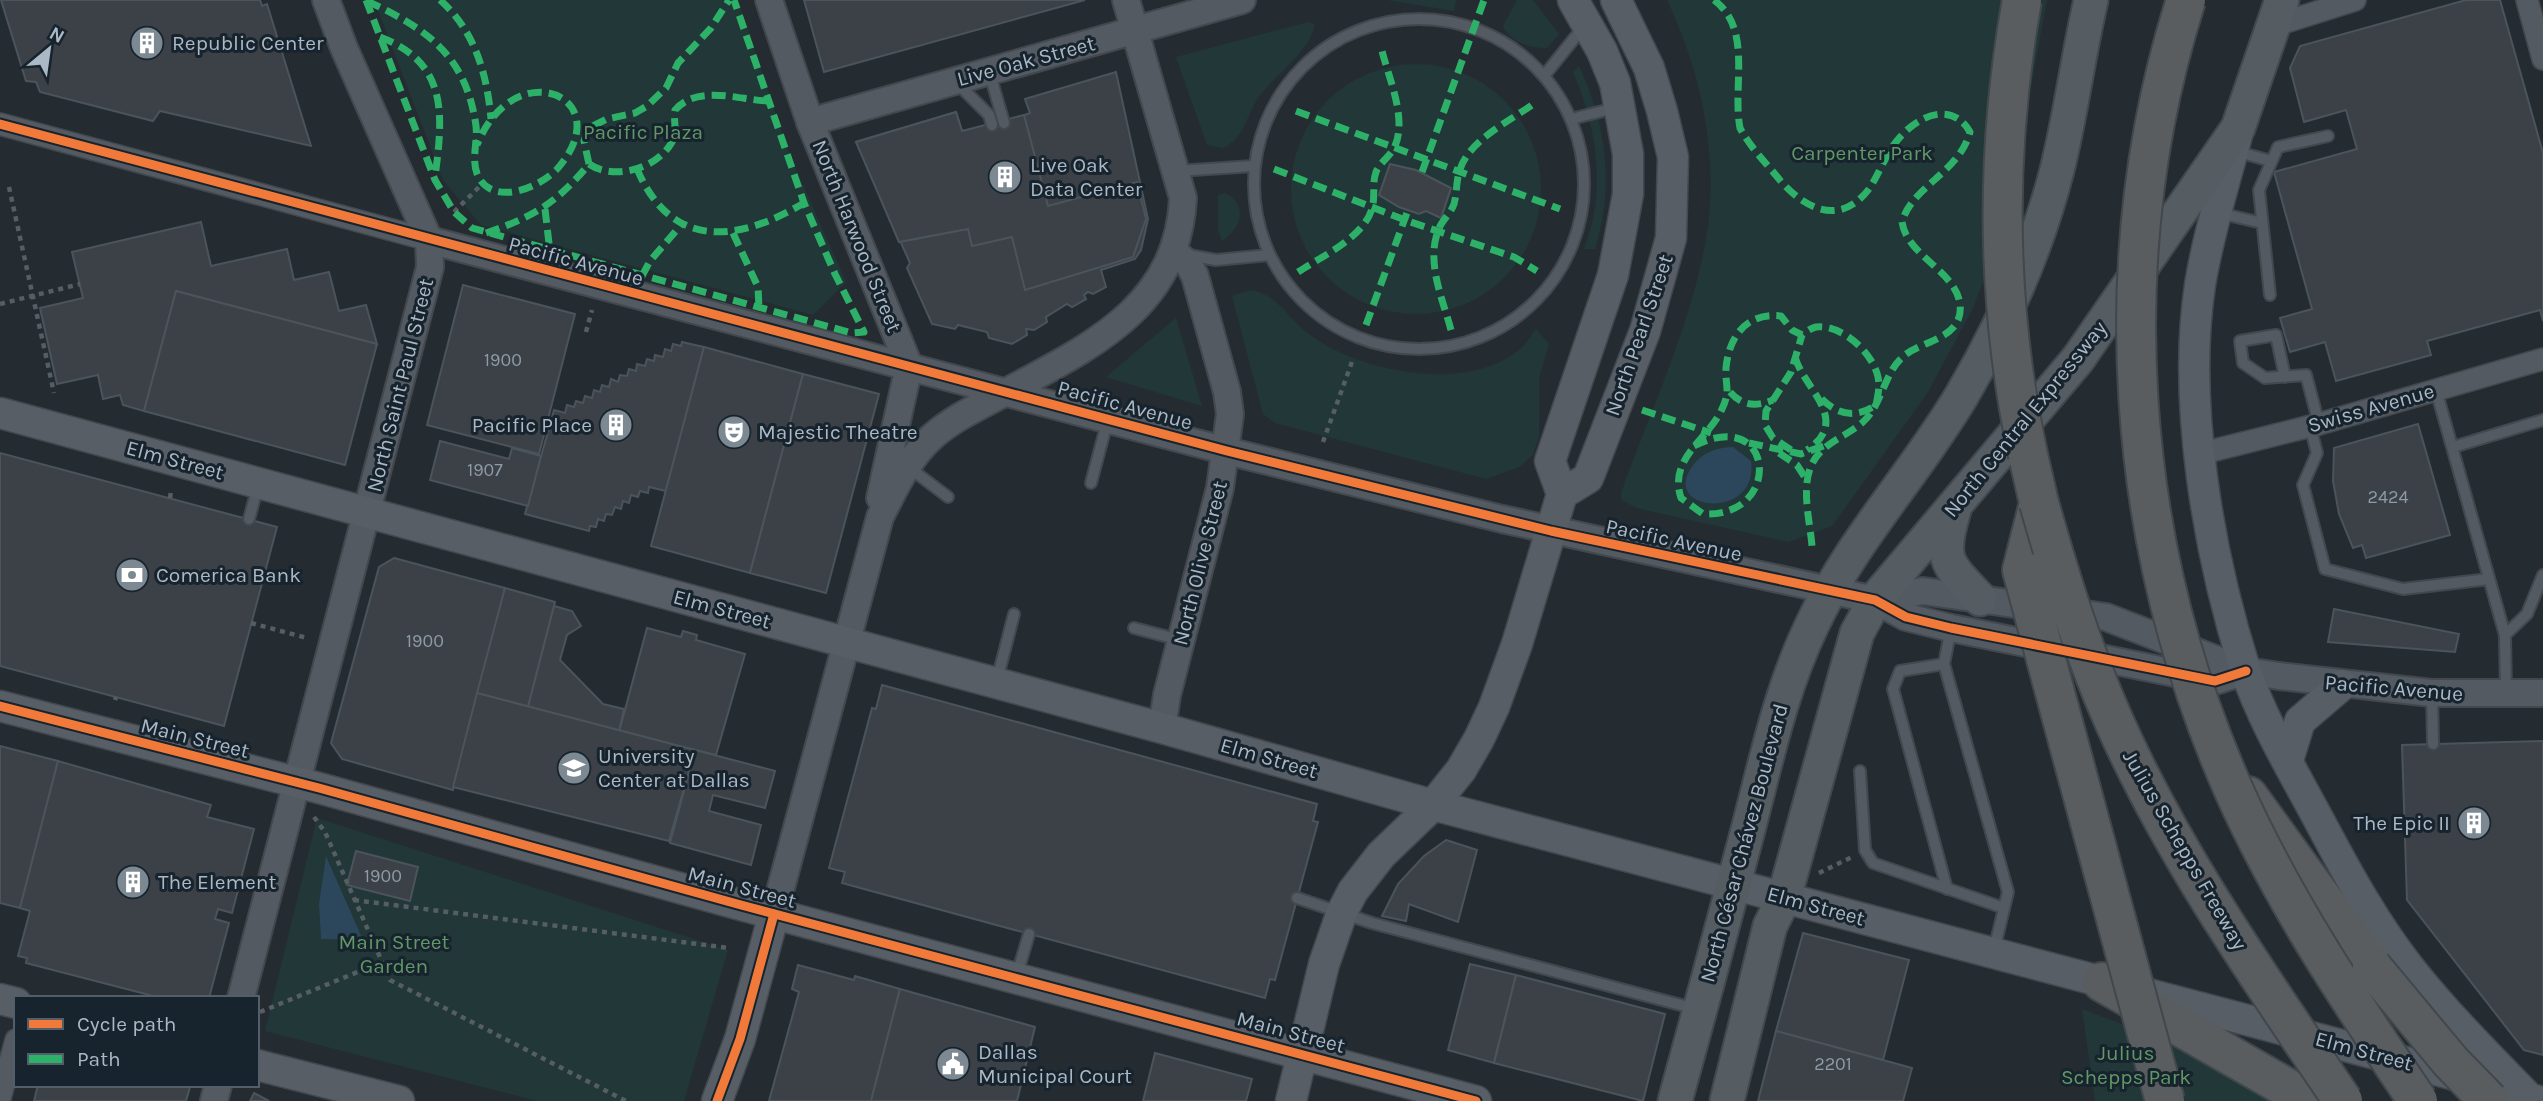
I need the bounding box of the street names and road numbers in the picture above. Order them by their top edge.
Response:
street label: Live Oak Street [954,31,1098,91]
street label: North Harwood Street [807,136,907,336]
street label: Pacific Avenue [506,231,646,291]
street label: North Pearl Street [1600,251,1678,419]
street label: North Saint Paul Street [362,276,438,494]
street label: North Central Expressway [1939,316,2112,522]
street label: Pacific Avenue [1055,375,1195,435]
street label: Swiss Avenue [2305,379,2437,437]
street label: Elm Street [124,435,226,485]
street label: North Olive Street [1168,478,1232,648]
street label: Pacific Avenue [1604,514,1744,566]
street label: Elm Street [671,584,773,634]
street label: Pacific Avenue [2324,670,2464,706]
street label: North César Chávez Boulevard [1695,701,1793,985]
street label: Main Street [138,713,252,763]
street label: Elm Street [1218,733,1320,783]
street label: Julius Schepps Freeway [2118,746,2252,954]
street label: Main Street [685,861,799,913]
street label: Elm Street [1765,881,1867,931]
street label: Main Street [1234,1006,1348,1058]
street label: Elm Street [2313,1026,2415,1076]

